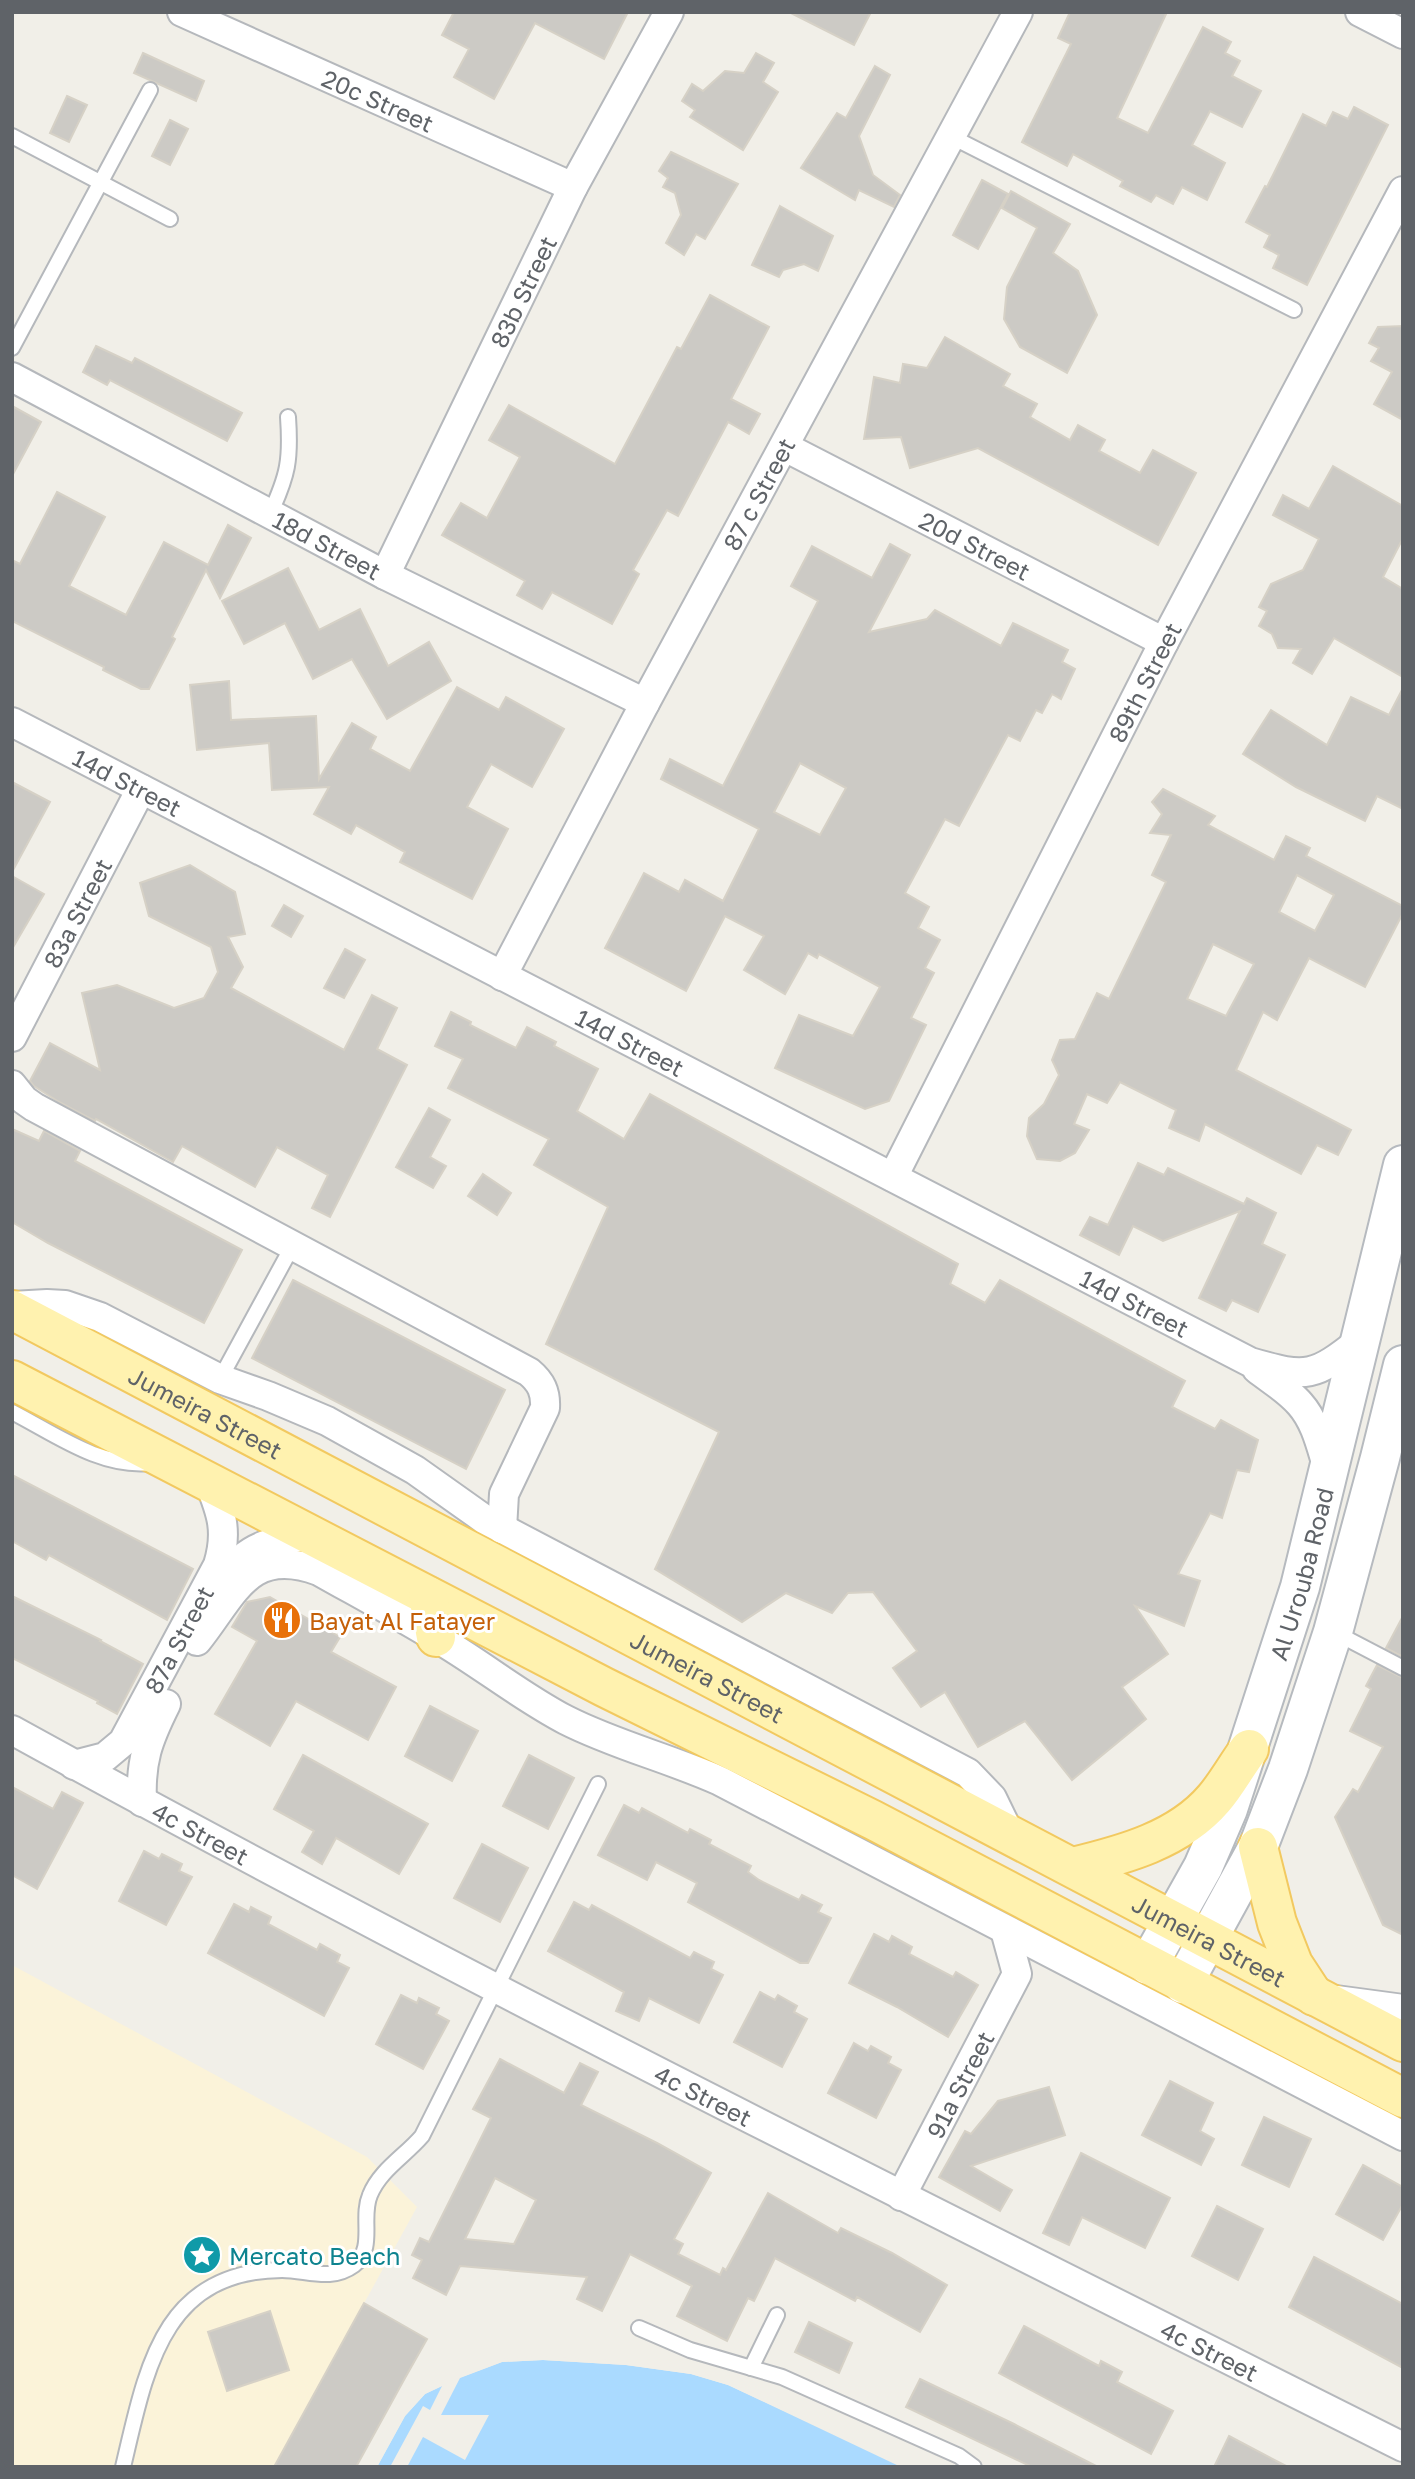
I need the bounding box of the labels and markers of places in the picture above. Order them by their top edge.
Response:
restaurant icon: Bayat Al Fatayer [261,1599,303,1641]
place label: Bayat Al Fatayer [309,1606,495,1635]
place icon: Mercato Beach [181,2234,223,2276]
place label: Mercato Beach [229,2241,400,2270]

